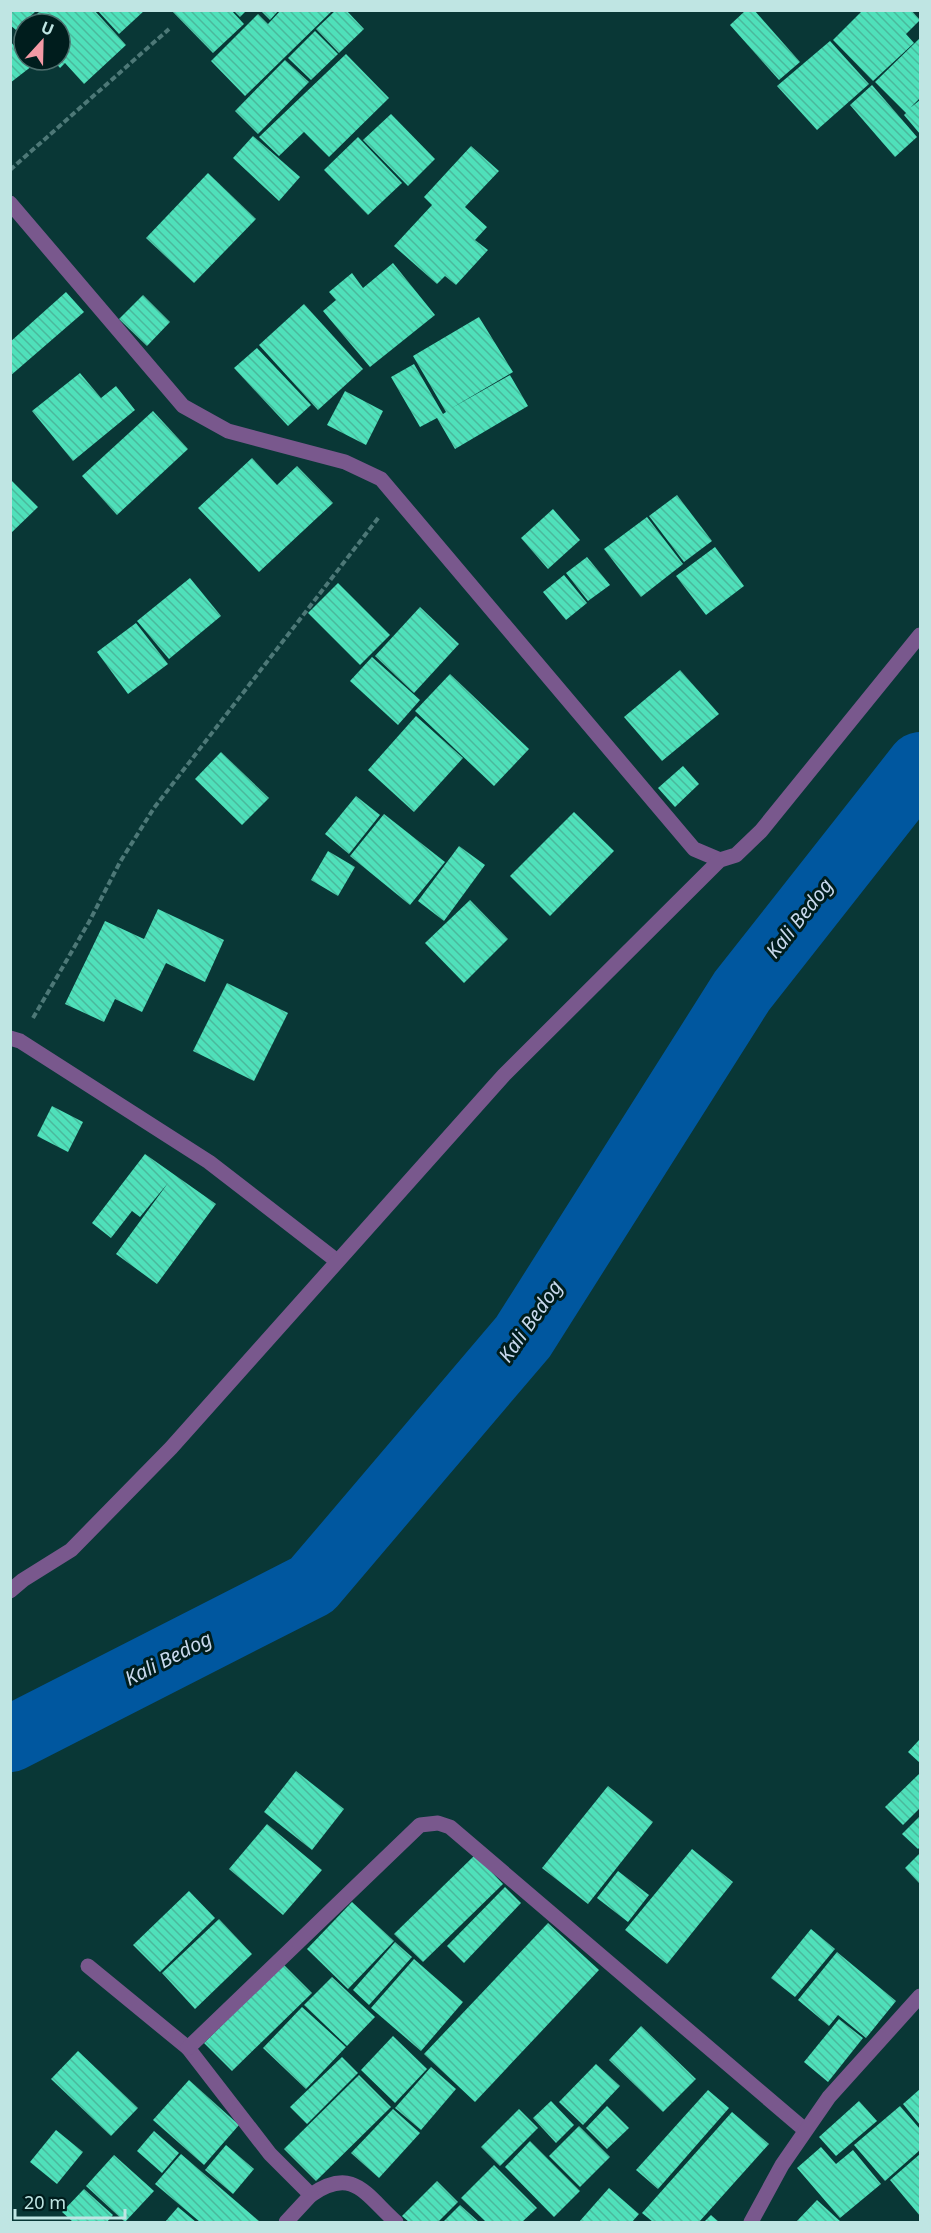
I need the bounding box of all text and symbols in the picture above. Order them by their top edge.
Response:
north arrow [12,12,72,72]
text: U [38,16,57,41]
water label: Kali Bedog [759,872,839,964]
water label: Kali Bedog [492,1274,568,1367]
water label: Kali Bedog [120,1624,217,1691]
scale bar [15,2182,124,2220]
text: 20 m [24,2190,66,2214]

